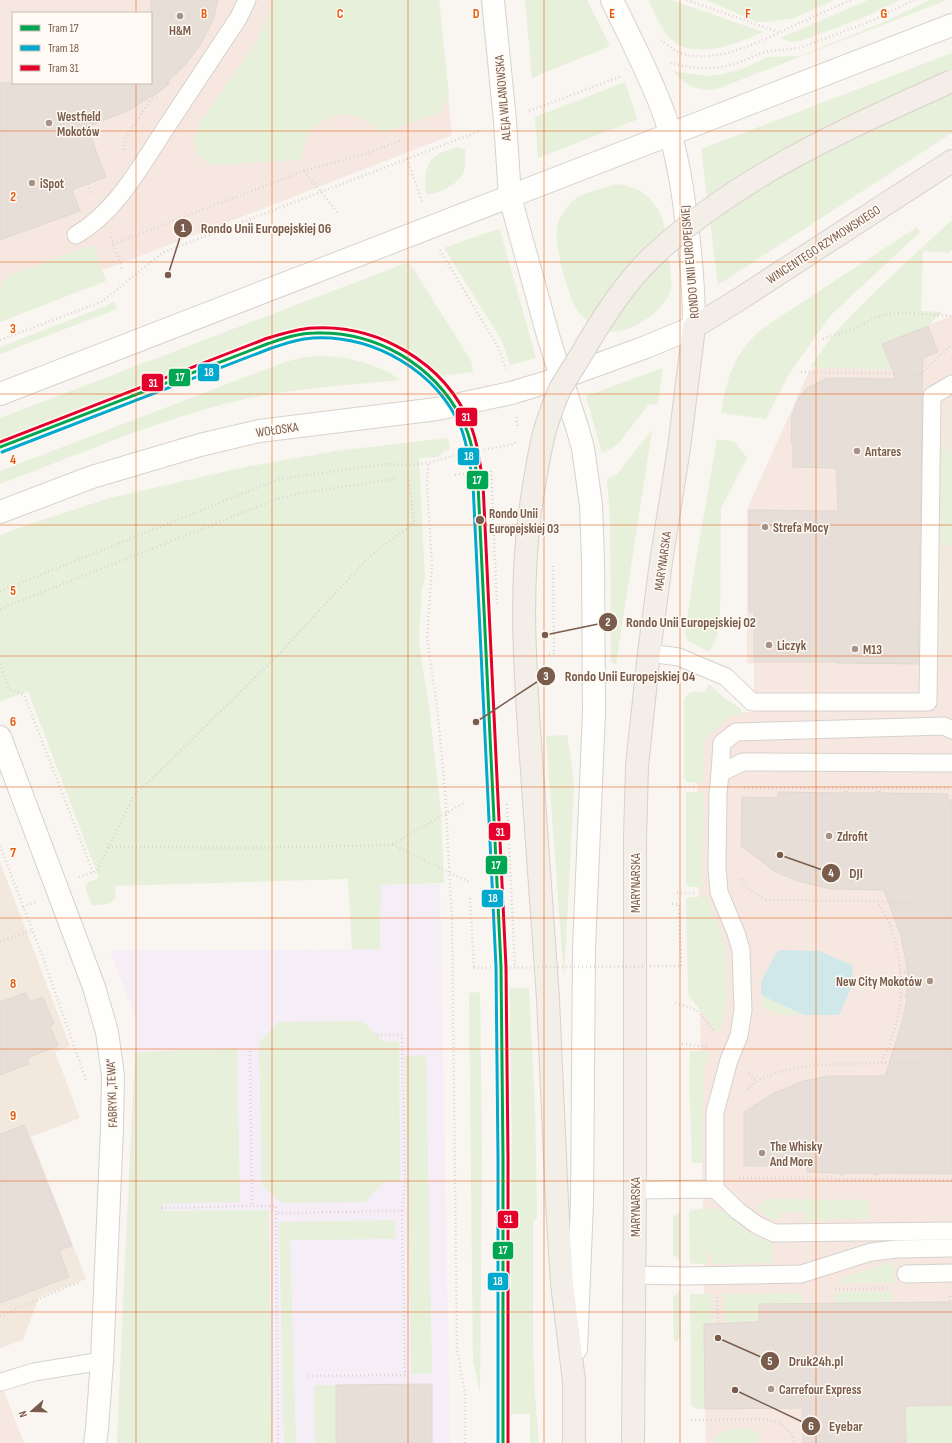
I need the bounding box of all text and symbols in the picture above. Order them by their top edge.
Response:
text: B [201,6,207,22]
text: C [337,6,344,22]
text: D [473,6,480,22]
text: E [609,6,615,22]
text: F [745,6,751,22]
text: G [881,6,888,22]
marker: H&M [175,11,185,21]
legend [12,12,152,84]
text: Tram 17 [48,21,79,36]
place label: H&M [169,23,191,39]
text: Tram 18 [48,41,79,56]
street label: ALEJA WILANOWSKA [491,54,515,142]
text: Tram 31 [48,61,79,76]
place label: Westfield Mokotów [57,109,101,140]
marker: Westfield Mokotów [44,118,54,128]
place label: iSpot [40,176,65,192]
marker: iSpot [27,178,37,188]
text: 2 [10,189,16,205]
street label: WINCENTEGO RZYMOWSKIEGO [763,202,884,288]
street label: RONDO UNII EUROPEJSKIEJ [677,205,703,319]
callout: Rondo Unii Europejskiej 06 [173,215,339,241]
text: Rondo Unii Europejskiej 06 [201,220,332,237]
text: 1 [181,221,186,236]
text: 3 [10,321,16,337]
line badge: 18 [197,363,220,382]
text: 18 [204,366,214,379]
line badge: 17 [168,368,191,387]
text: 17 [175,371,185,384]
line badge: 31 [141,373,164,392]
text: 31 [148,377,158,390]
line badge: 31 [455,407,478,427]
text: 31 [461,411,471,424]
street label: WOŁOSKA [255,419,300,441]
place label: Antares [864,444,901,460]
marker: Antares [852,446,862,456]
line badge: 18 [457,447,480,466]
text: 18 [464,450,474,463]
text: 4 [10,452,16,468]
line badge: 17 [466,470,489,490]
text: 17 [472,474,482,487]
place label: Rondo Unii Europejskiej 03 [489,506,559,537]
marker: Rondo Unii Europejskiej 03 [474,514,486,526]
place label: Strefa Mocy [773,520,829,536]
marker: Strefa Mocy [760,522,770,532]
street label: MARYNARSKA [651,530,675,592]
text: 5 [10,583,16,599]
callout: Rondo Unii Europejskiej 02 [598,609,764,635]
text: Rondo Unii Europejskiej 02 [626,614,756,631]
text: 2 [605,615,611,630]
place label: Liczyk [777,638,807,654]
marker: Liczyk [764,640,774,650]
place label: M13 [863,642,882,658]
marker: M13 [850,644,860,654]
callout: Rondo Unii Europejskiej 04 [536,663,703,689]
text: Rondo Unii Europejskiej 04 [565,668,696,685]
text: 3 [543,669,549,684]
text: 6 [10,714,16,730]
line badge: 31 [488,822,511,841]
text: 31 [495,826,505,839]
place label: Zdrofit [837,829,869,845]
marker: Zdrofit [824,831,834,841]
text: 7 [10,845,16,861]
street label: MARYNARSKA [628,853,644,913]
line badge: 17 [485,855,508,875]
text: 17 [491,859,501,872]
callout: DJI [821,860,871,886]
text: DJI [849,865,863,882]
text: 4 [828,866,834,881]
line badge: 18 [481,889,504,908]
text: 18 [488,892,498,905]
place label: New City Mokotów [836,974,922,990]
text: 8 [10,976,16,992]
marker: New City Mokotów [925,976,935,986]
street label: FABRYKI „TEWA” [103,1058,121,1128]
text: 9 [10,1108,16,1124]
place label: The Whisky And More [769,1139,823,1170]
marker: The Whisky And More [757,1148,767,1158]
street label: MARYNARSKA [628,1177,644,1237]
line badge: 31 [497,1210,519,1229]
text: 31 [503,1213,513,1226]
line badge: 17 [492,1241,514,1260]
text: 17 [498,1244,508,1257]
line badge: 18 [487,1272,509,1291]
text: 18 [493,1275,503,1288]
callout: Druk24h.pl [760,1348,851,1374]
text: Druk24h.pl [789,1353,843,1370]
text: 5 [767,1354,773,1369]
place label: Carrefour Express [779,1382,862,1398]
marker: Carrefour Express [766,1384,776,1394]
north arrow [12,1391,52,1431]
text: N [16,1409,30,1419]
callout: Eyebar [801,1413,871,1439]
text: Eyebar [829,1418,864,1435]
text: 6 [808,1419,814,1434]

